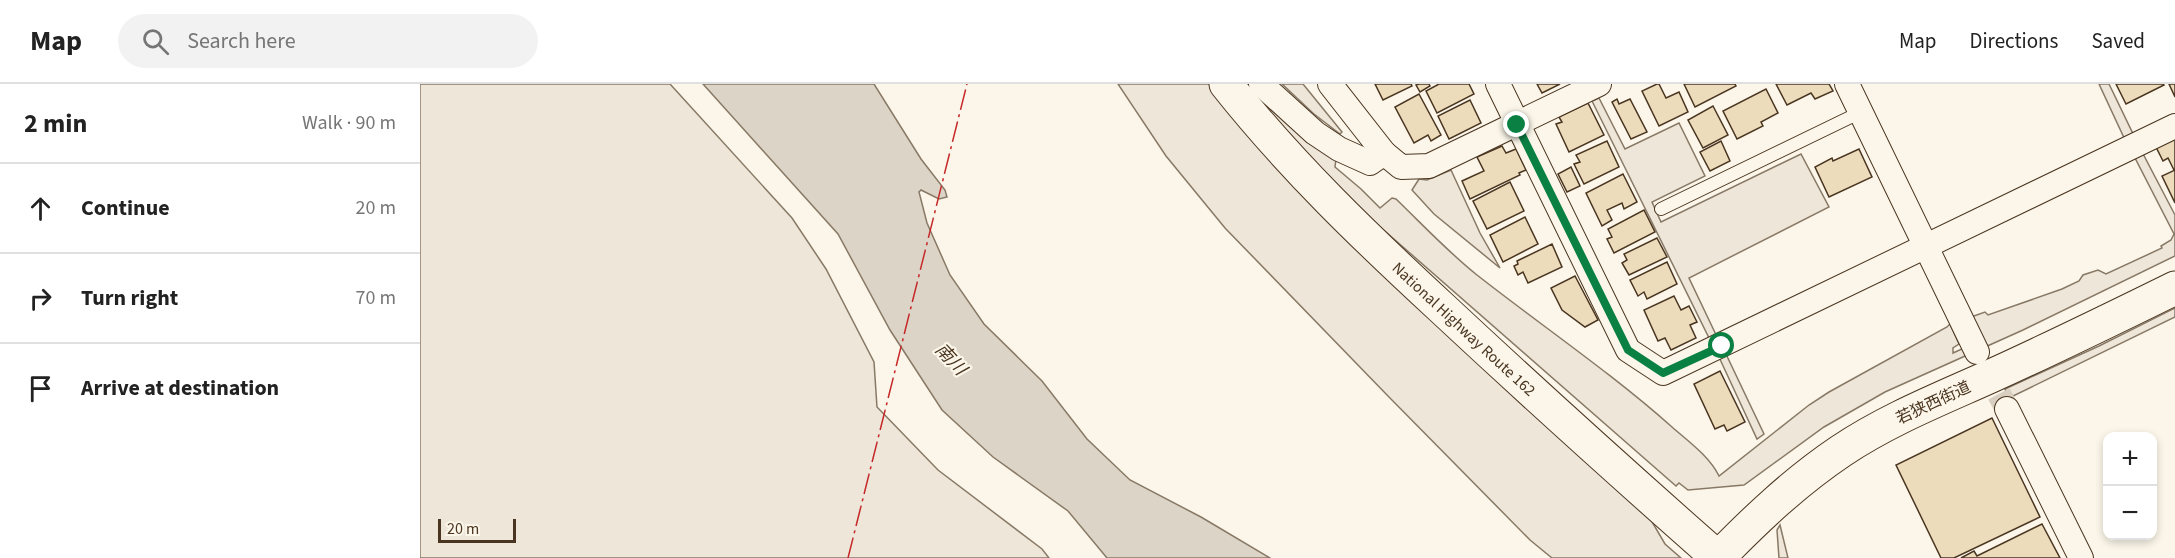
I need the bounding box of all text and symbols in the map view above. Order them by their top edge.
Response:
search box [118,14,538,68]
text: Map [30,21,82,61]
icon: search [139,25,172,58]
text: Search here [187,25,296,57]
text: Map [1899,26,1937,56]
text: Directions [1970,26,2058,56]
text: Saved [2091,26,2145,56]
text: 2 min [24,105,87,142]
text: Walk · 90 m [302,109,396,137]
route end [1503,111,1529,137]
icon: ahead [24,192,57,225]
text: Continue [81,192,170,224]
text: 20 m [356,194,396,222]
street label: National Highway Route 162 [1387,257,1540,401]
icon: right [24,282,57,315]
text: Turn right [81,282,178,314]
text: 70 m [356,284,396,312]
route start [1708,332,1734,358]
water label: 南川 [929,338,973,382]
icon: arrive [24,372,57,405]
text: Arrive at destination [81,372,279,404]
street label: 若狭西街道 [1893,376,1974,430]
map controls [2103,432,2157,540]
button: + [2103,432,2157,486]
button: − [2103,486,2157,540]
scale bar [438,516,516,544]
text: 20 m [447,518,479,540]

